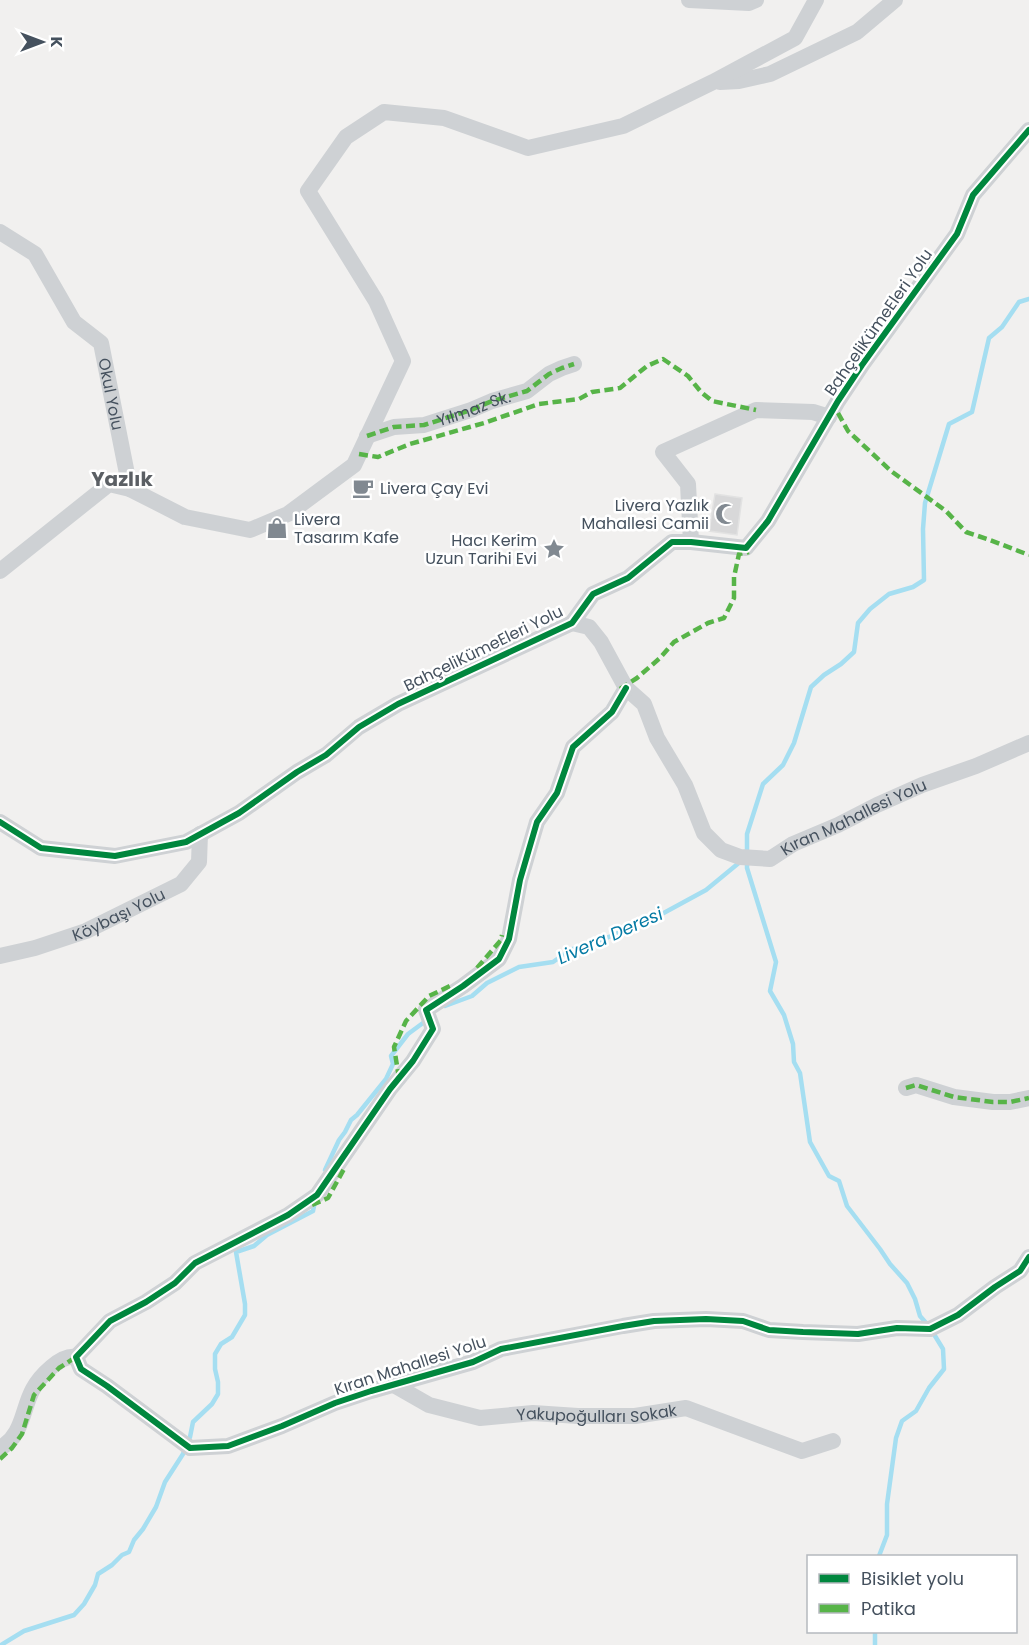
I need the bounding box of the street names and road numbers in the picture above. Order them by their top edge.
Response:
street label: BahçeliKümeEleri Yolu [819,244,938,400]
street label: Okul Yolu [92,356,129,432]
street label: Yılmaz Sk. [434,385,513,432]
street label: BahçeliKümeEleri Yolu [400,600,567,697]
street label: Kıran Mahallesi Yolu [776,773,930,861]
street label: Köybaşı Yolu [69,883,169,947]
street label: Kıran Mahallesi Yolu [331,1330,489,1401]
street label: Yakupoğulları Sokak [516,1398,679,1428]

